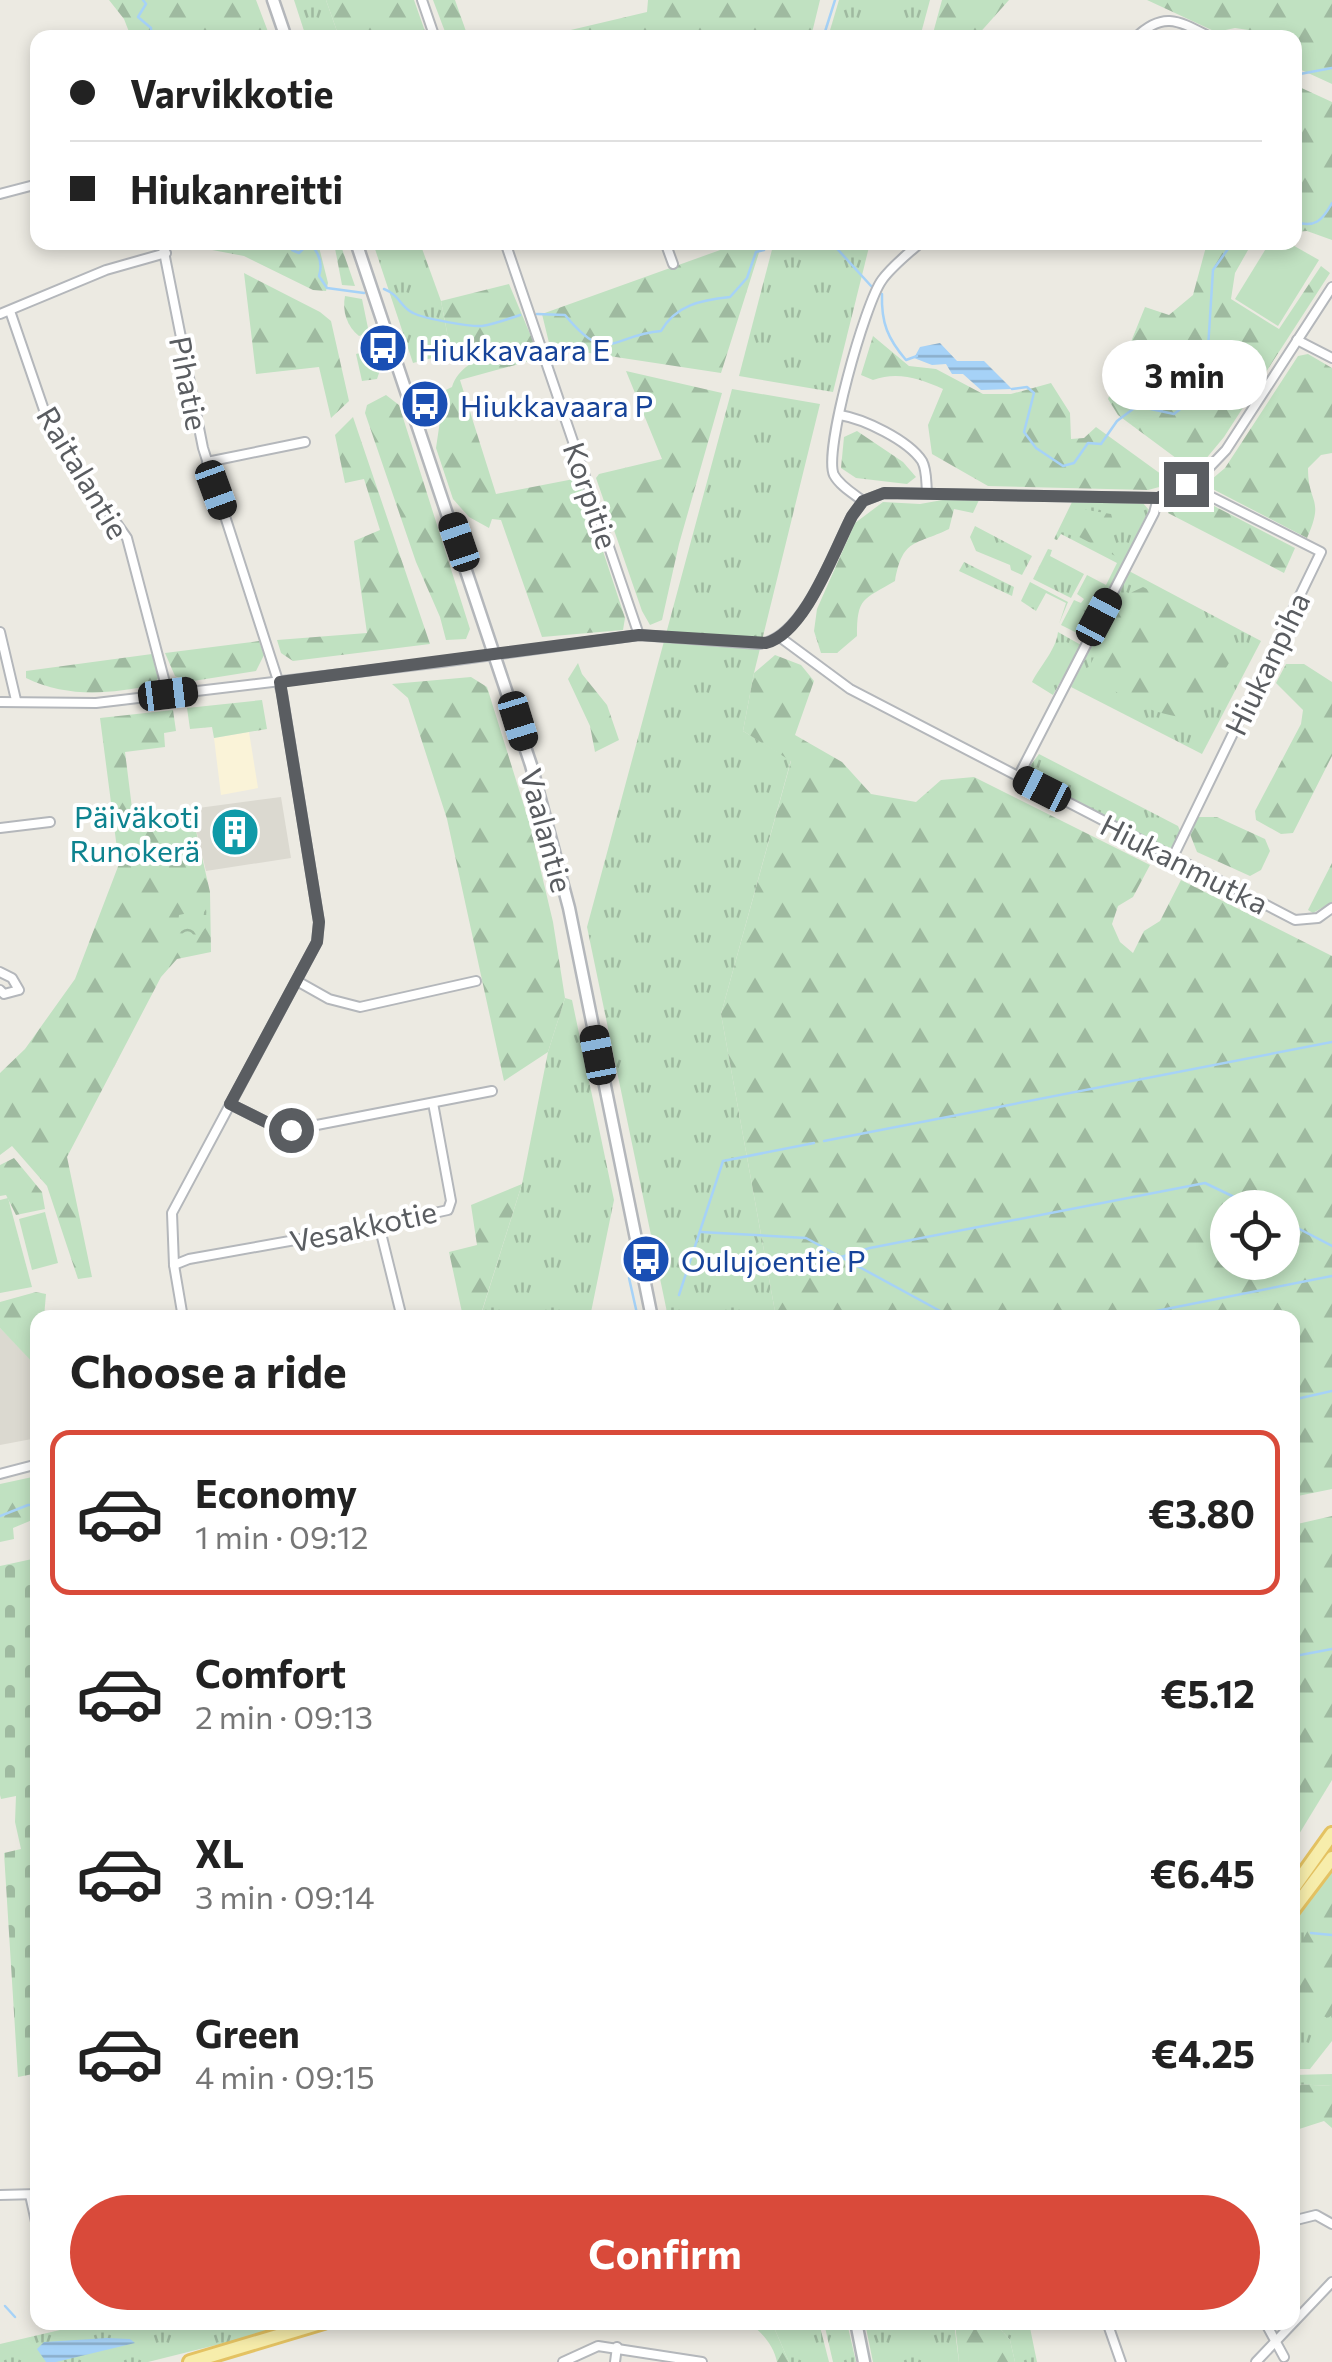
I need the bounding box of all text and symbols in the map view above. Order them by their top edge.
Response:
text: Varvikkotie [130,69,334,116]
text: Hiukanreitti [130,165,343,212]
bus stop icon: Hiukkavaara E [357,322,409,374]
place label: Hiukkavaara E [418,330,610,367]
street label: Pihatie [163,333,217,433]
callout: 3 min [1104,339,1268,409]
text: 3 min [1144,355,1225,395]
bus stop icon: Hiukkavaara P [399,378,451,430]
place label: Hiukkavaara P [460,386,653,423]
street label: Raitalantie [30,399,138,545]
street label: Korpitie [557,437,627,553]
car [192,457,240,523]
route end [1164,462,1209,507]
car [435,509,483,575]
car [1072,583,1126,651]
street label: Hiukanpiha [1216,585,1316,741]
car [136,675,200,713]
car [495,688,541,754]
car [1008,762,1076,816]
street label: Vaalantie [514,764,582,896]
place label: Päiväkoti Runokerä [70,797,200,868]
street label: Hiukanmutka [1095,805,1275,921]
building icon: Päiväkoti Runokerä [209,806,261,858]
car [578,1023,618,1087]
route start [269,1108,314,1153]
map controls [1210,1190,1300,1280]
button: locate [1210,1190,1300,1280]
street label: Vesakkotie [286,1191,440,1259]
bus stop icon: Oulujoentie P [620,1233,672,1285]
place label: Oulujoentie P [681,1241,866,1278]
text: Choose a ride [70,1342,347,1397]
icon: car [75,1468,165,1558]
text: Economy [195,1469,357,1516]
text: €3.80 [1148,1489,1255,1536]
text: 1 min · 09:12 [195,1516,368,1556]
icon: car [75,1648,165,1738]
text: Comfort [195,1649,346,1696]
text: €5.12 [1161,1669,1255,1716]
text: 2 min · 09:13 [195,1696,373,1736]
icon: car [75,1828,165,1918]
text: XL [195,1829,244,1876]
text: €6.45 [1150,1849,1255,1896]
text: 3 min · 09:14 [195,1876,374,1916]
icon: car [75,2008,165,2098]
text: Green [195,2009,300,2056]
text: €4.25 [1151,2029,1255,2076]
text: 4 min · 09:15 [195,2056,375,2096]
button: Confirm [70,2195,1260,2310]

